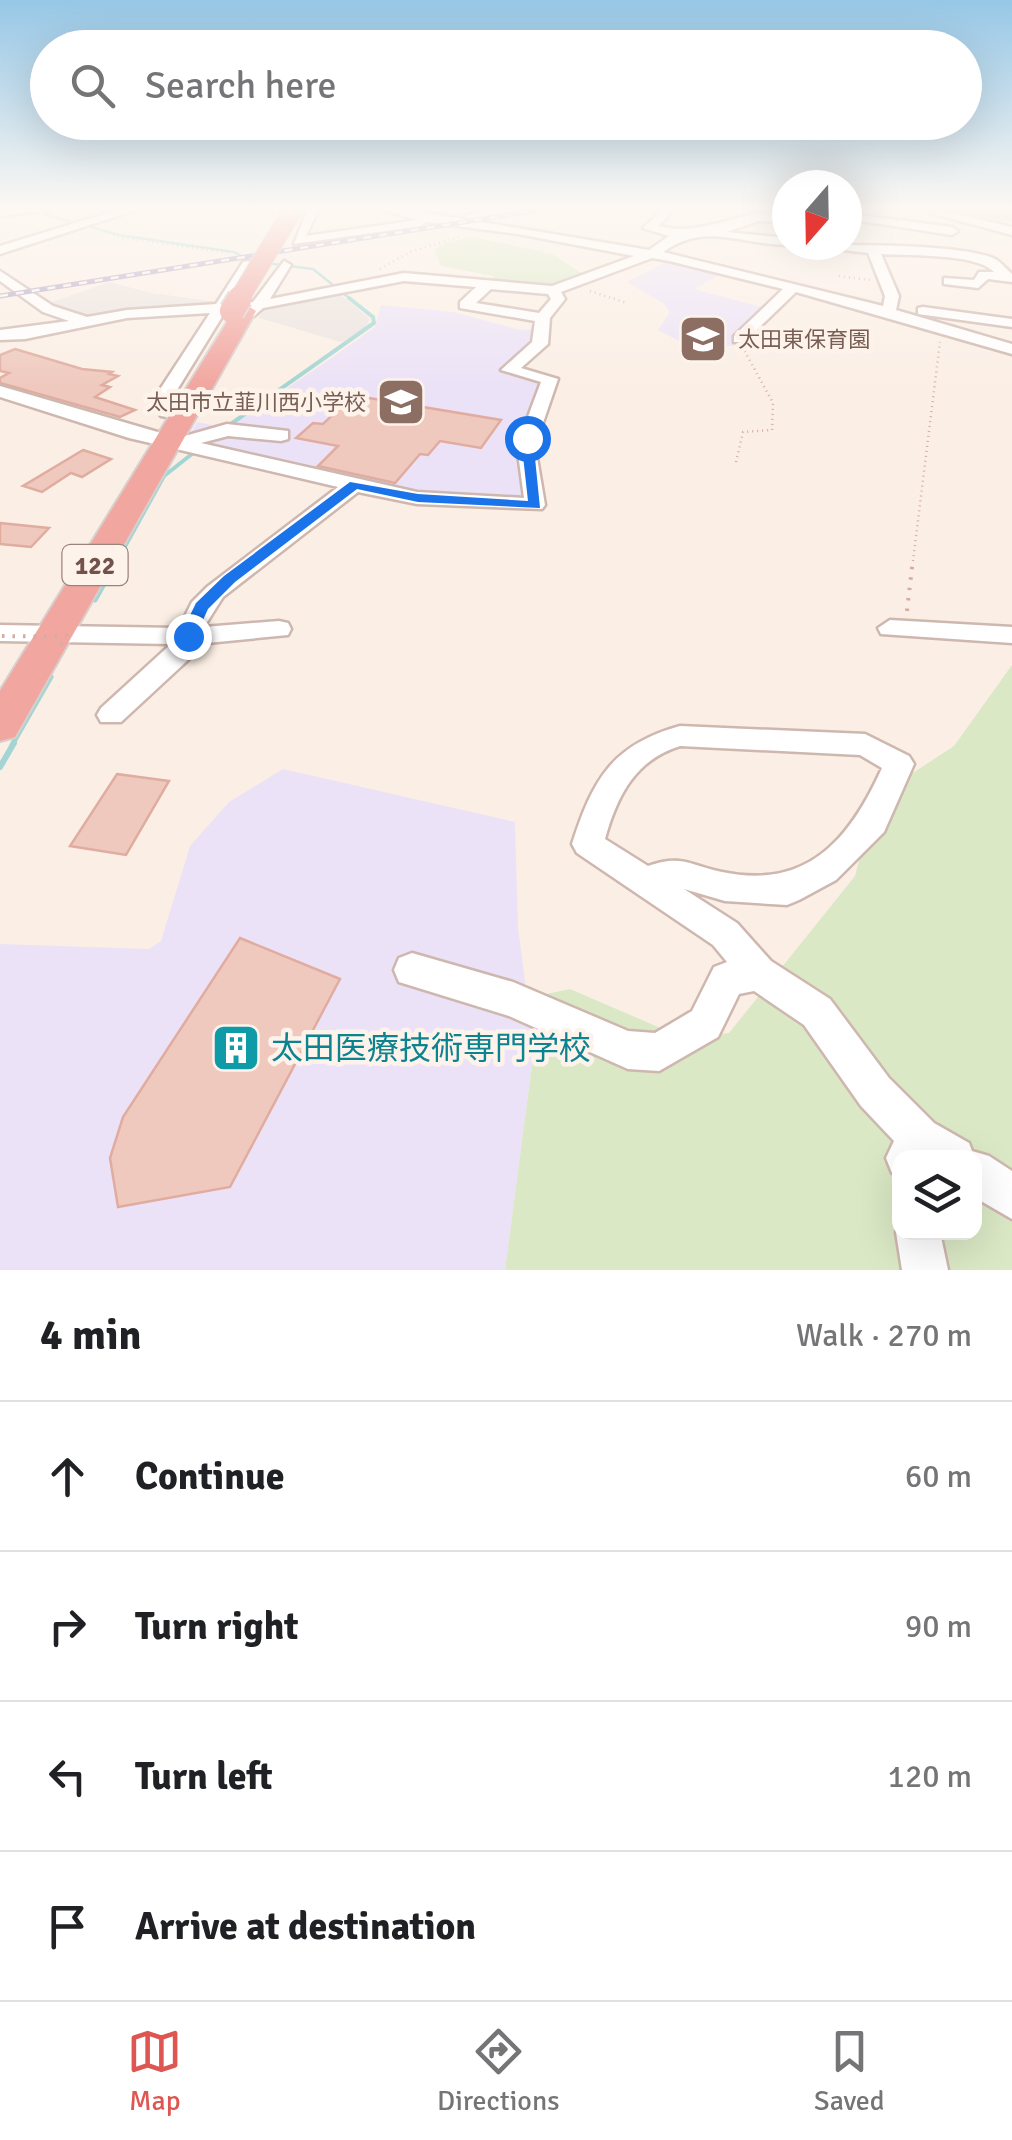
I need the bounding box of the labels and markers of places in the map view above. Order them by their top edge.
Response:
school or university icon: 太田東保育園 [677,313,729,365]
place label: 太田東保育園 [738,326,870,353]
school or university icon: 太田市立韮川西小学校 [375,376,427,428]
place label: 太田市立韮川西小学校 [146,389,366,416]
building icon: 太田医療技術専門学校 [210,1022,262,1074]
place label: 太田医療技術専門学校 [271,1029,591,1068]

